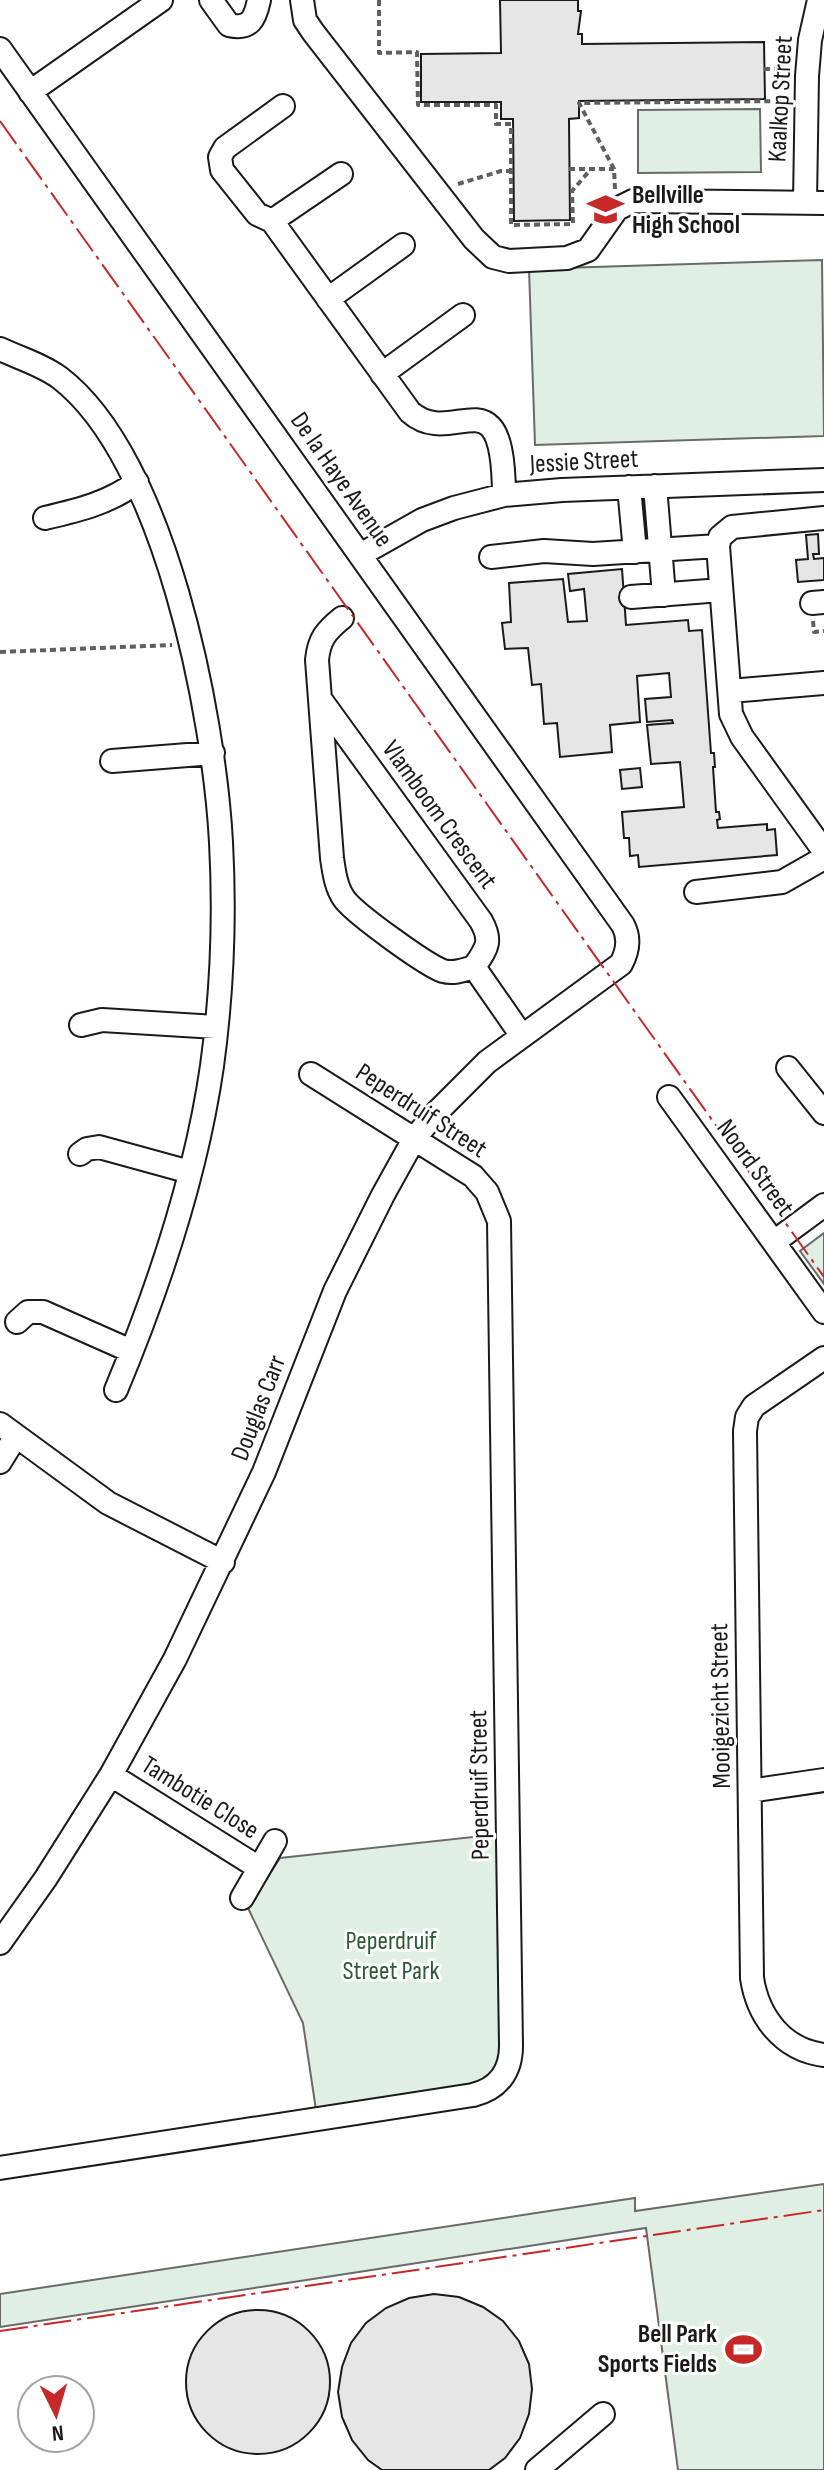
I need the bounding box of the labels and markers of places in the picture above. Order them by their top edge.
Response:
place label: Bellville High School [632,180,740,241]
school or university icon: Bellville High School [587,191,625,229]
place label: Bell Park Sports Fields [598,2319,717,2380]
sports icon: Bell Park Sports Fields [724,2330,762,2368]

